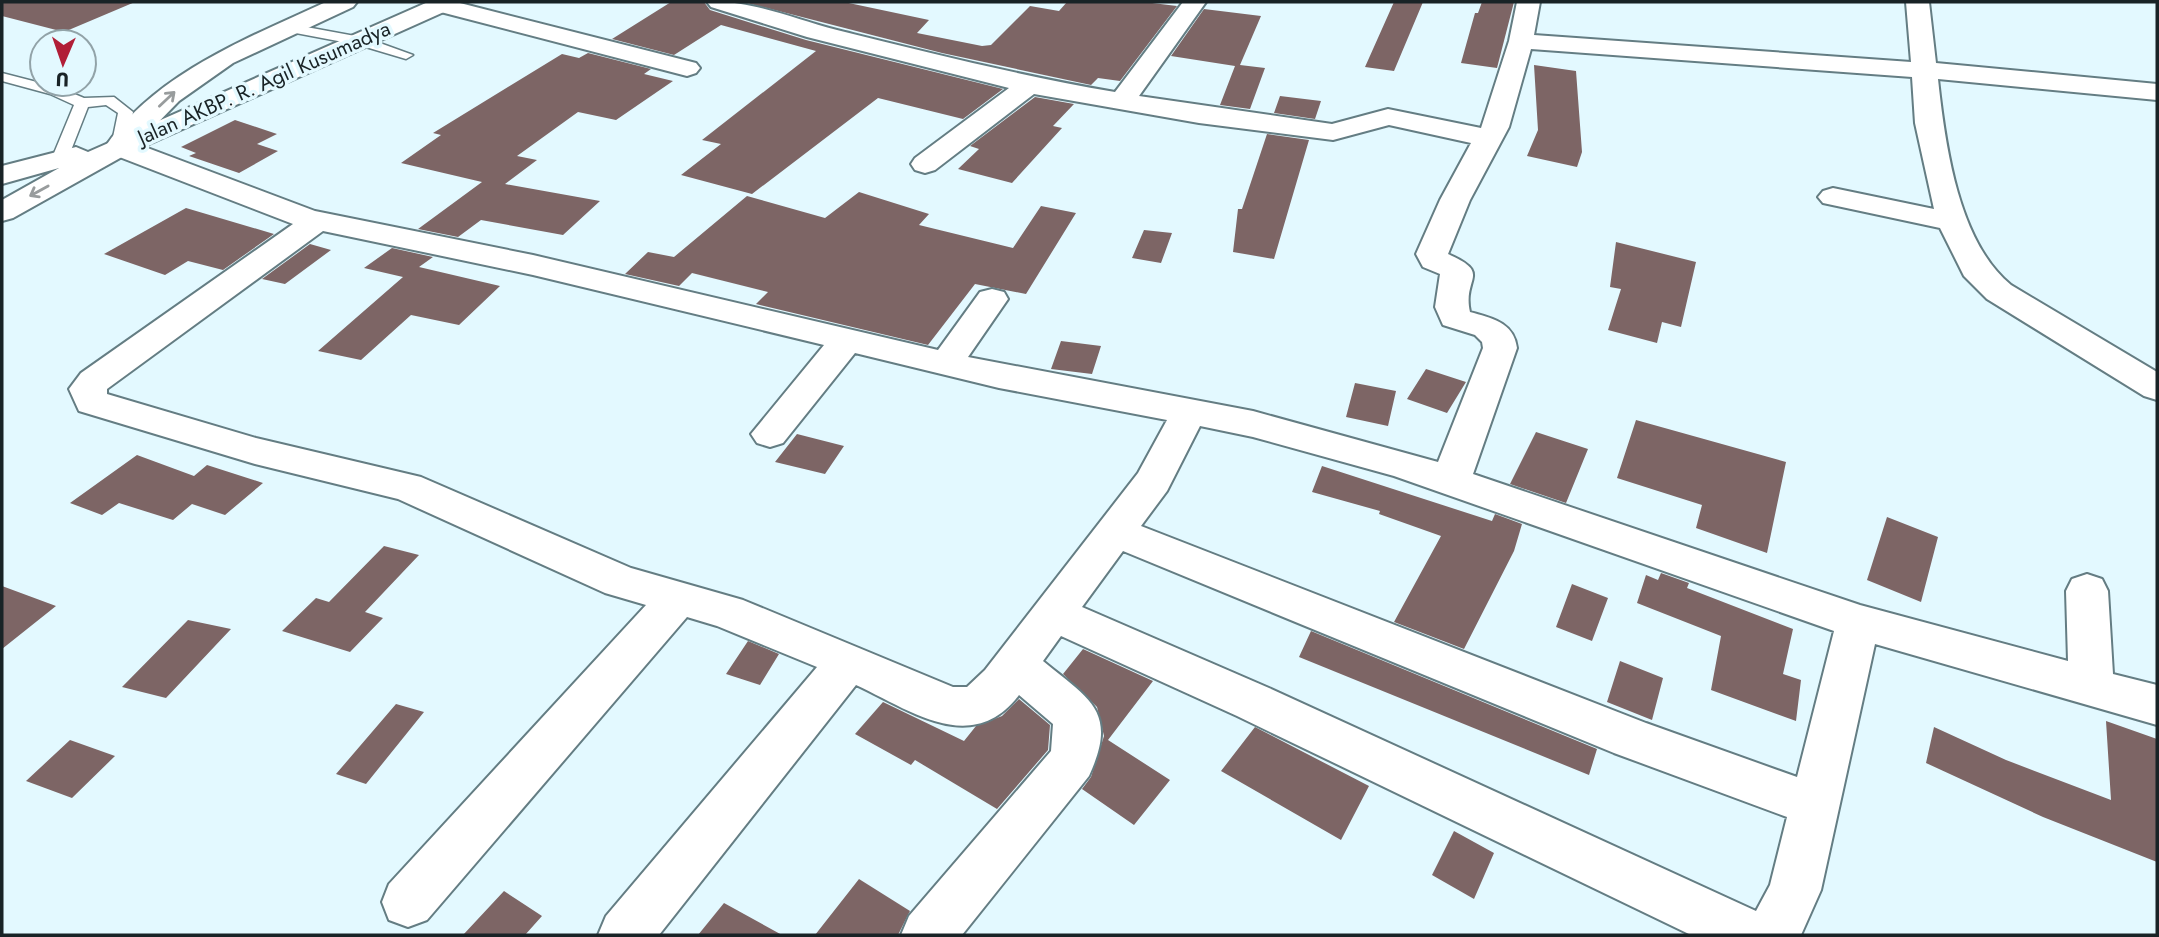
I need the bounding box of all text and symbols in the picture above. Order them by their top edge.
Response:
street label: Jalan AKBP. R. Agil Kusumadya [130,14,395,154]
north arrow [28,28,98,98]
text: U [55,66,70,93]
one-way arrow [158,90,175,107]
one-way arrow [29,185,50,198]

